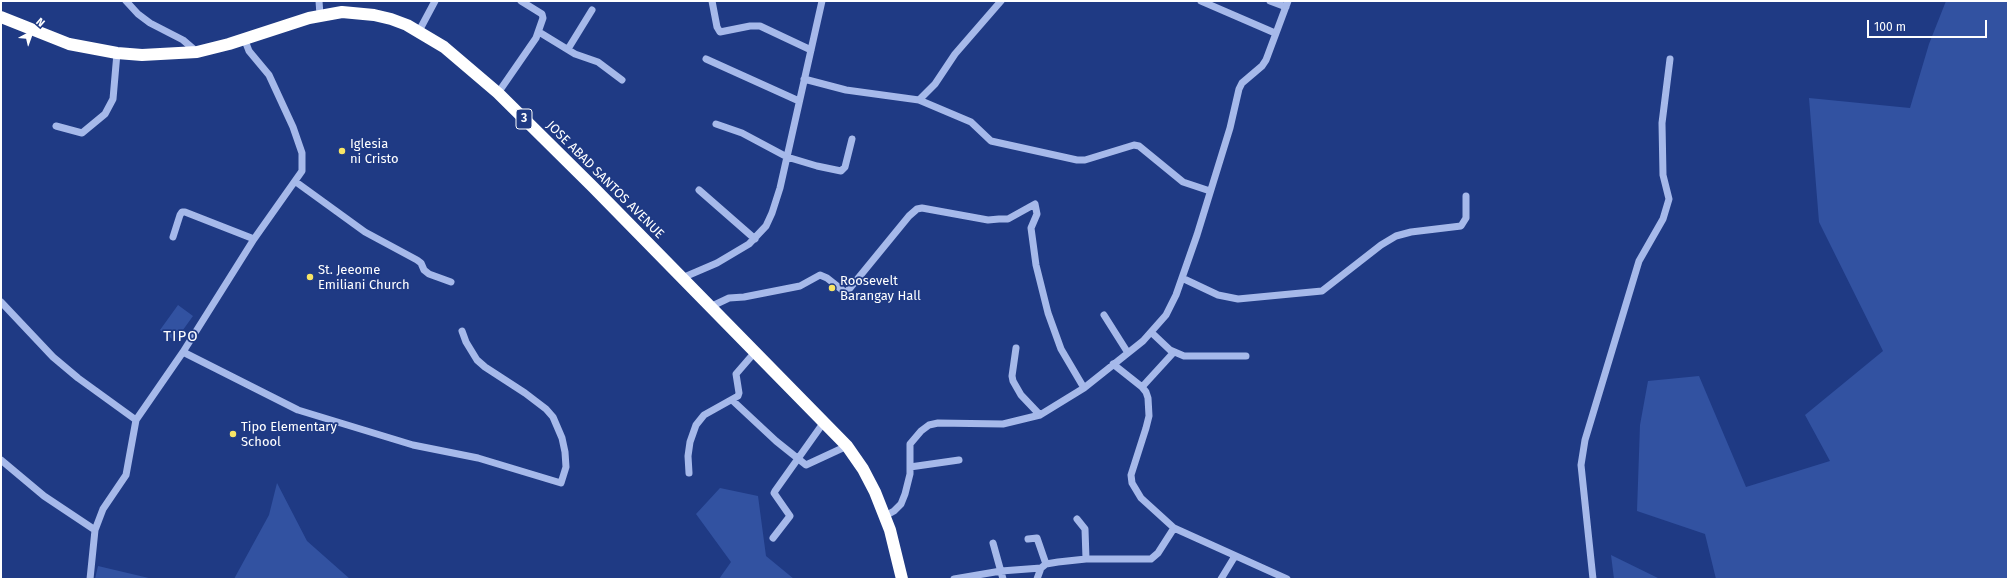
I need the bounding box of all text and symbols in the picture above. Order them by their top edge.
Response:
north arrow [12,12,52,52]
scale bar [1869,12,1989,38]
text: N [33,15,47,30]
text: 100 m [1874,20,1906,34]
road number: 3 [516,109,532,129]
street label: JOSE ABAD SANTOS AVENUE [543,118,667,242]
place label: Iglesia ni Cristo [350,136,399,167]
marker: Iglesia ni Cristo [337,146,347,156]
place label: St. Jeeome Emiliani Church [318,262,410,293]
marker: St. Jeeome Emiliani Church [305,272,315,282]
place label: Roosevelt Barangay Hall [840,273,921,304]
marker: Roosevelt Barangay Hall [827,283,837,293]
district label: TIPO [163,328,199,346]
place label: Tipo Elementary School [241,419,337,450]
marker: Tipo Elementary School [228,429,238,439]

